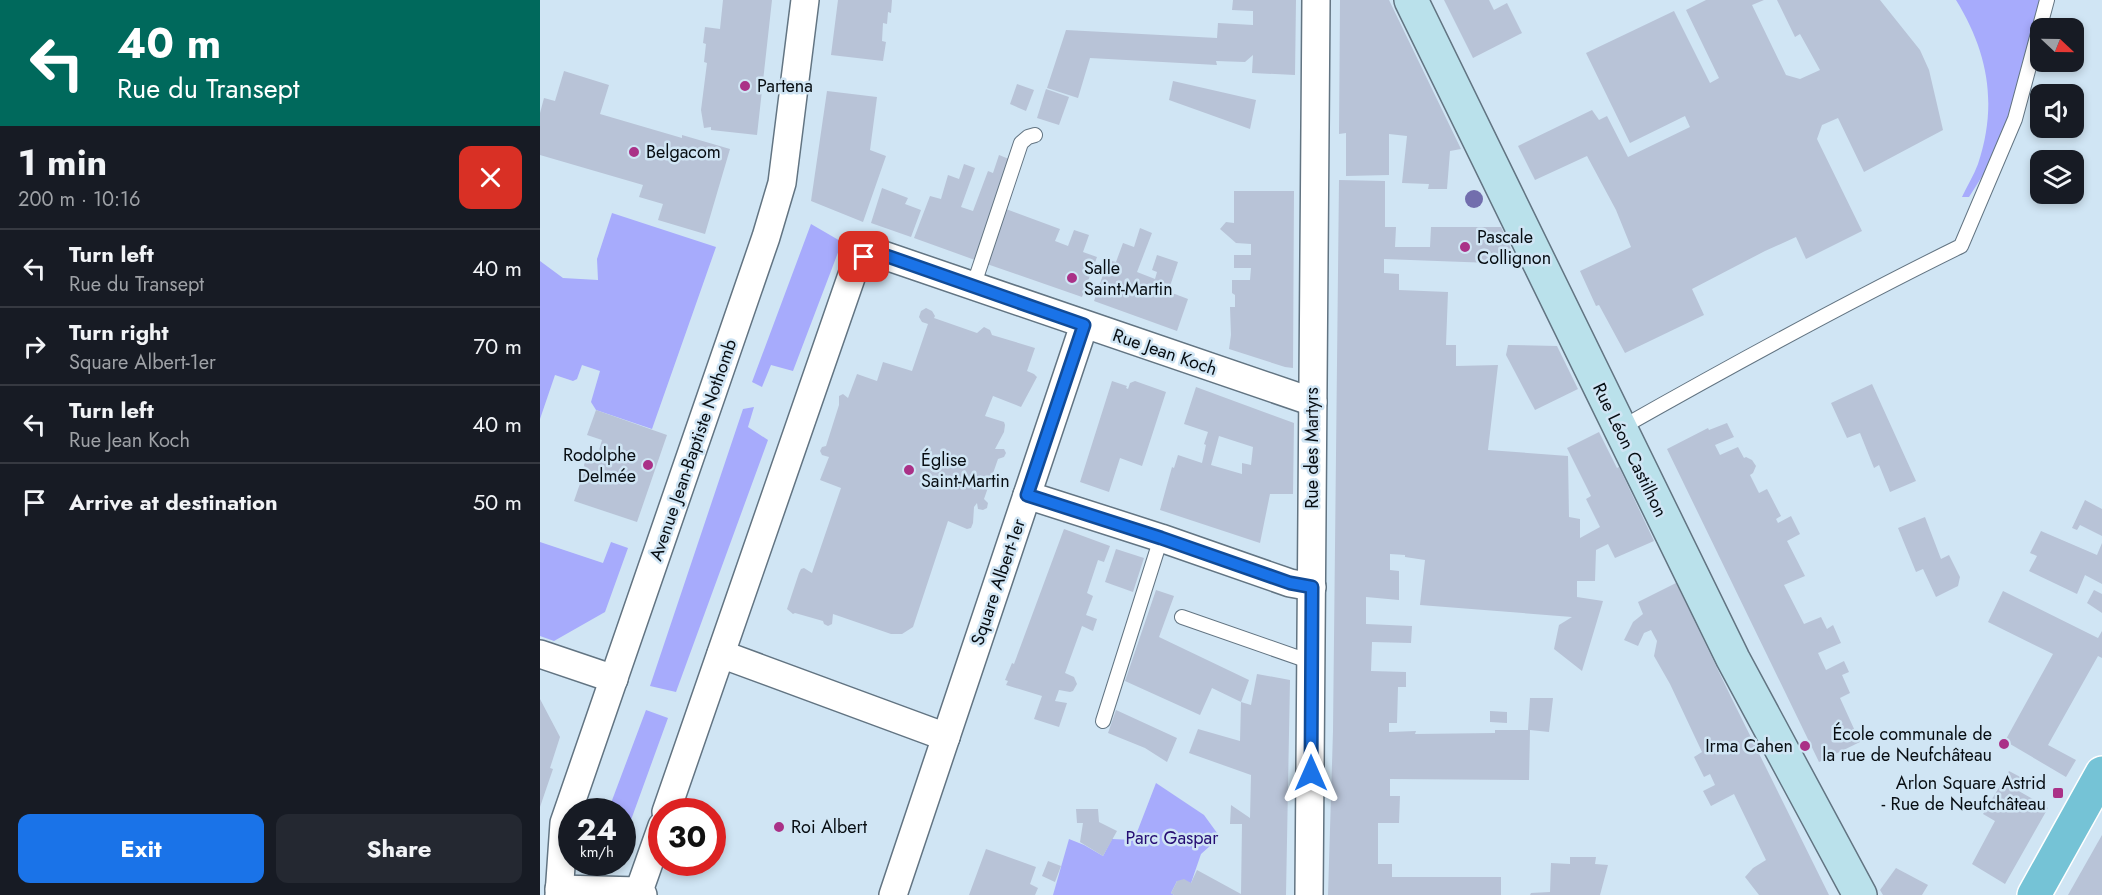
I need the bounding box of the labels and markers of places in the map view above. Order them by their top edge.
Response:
place label: Partena [757,73,813,99]
marker: Partena [738,79,752,93]
place label: Belgacom [646,139,721,165]
marker: Belgacom [627,145,641,159]
place label: Pascale Collignon [1477,224,1551,271]
pin [838,231,889,282]
marker: Pascale Collignon [1458,240,1472,254]
place label: Salle Saint-Martin [1084,255,1173,302]
marker: Salle Saint-Martin [1065,271,1079,285]
place label: Rodolphe Delmée [563,442,636,489]
place label: Église Saint-Martin [921,447,1010,494]
marker: Rodolphe Delmée [641,458,655,472]
marker: Église Saint-Martin [902,463,916,477]
place label: École communale de la rue de Neufchâteau [1822,721,1992,768]
place label: Irma Cahen [1705,733,1793,759]
marker: École communale de la rue de Neufchâteau [1997,737,2011,751]
marker: Irma Cahen [1798,739,1812,753]
place label: Arlon Square Astrid - Rue de Neufchâteau [1881,770,2046,817]
marker: Arlon Square Astrid - Rue de Neufchâteau [2051,786,2065,800]
place label: Roi Albert [791,814,868,840]
marker: Roi Albert [772,820,786,834]

